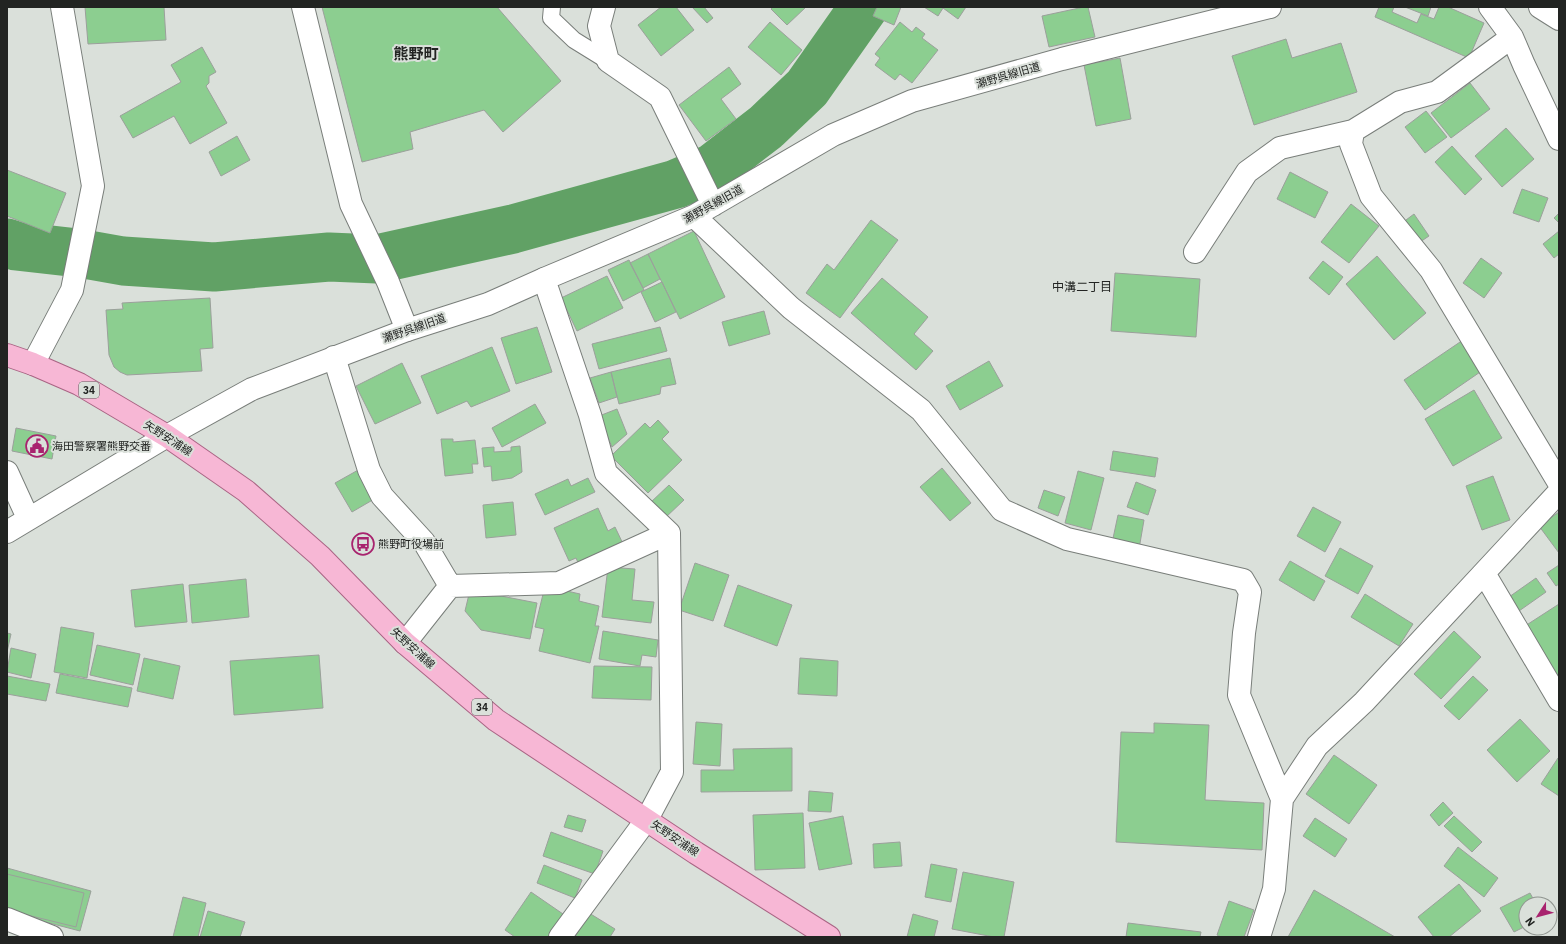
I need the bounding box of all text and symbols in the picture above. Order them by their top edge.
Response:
district label: 熊野町 [393,44,439,63]
street label: 瀬野呉線旧道 [974,59,1042,91]
street label: 瀬野呉線旧道 [681,182,745,226]
district label: 中溝二丁目 [1052,279,1112,294]
street label: 瀬野呉線旧道 [381,311,447,345]
road number: 34 [79,382,99,398]
street label: 矢野安浦線 [141,417,195,459]
public building icon: 海田警察署熊野交番 [24,433,50,459]
place label: 海田警察署熊野交番 [52,439,151,453]
bus stop icon: 熊野町役場前 [350,531,376,557]
place label: 熊野町役場前 [378,537,444,551]
street label: 矢野安浦線 [388,624,438,672]
road number: 34 [472,699,492,715]
street label: 矢野安浦線 [648,817,702,859]
north arrow [1518,896,1558,936]
text: N [1522,915,1538,929]

